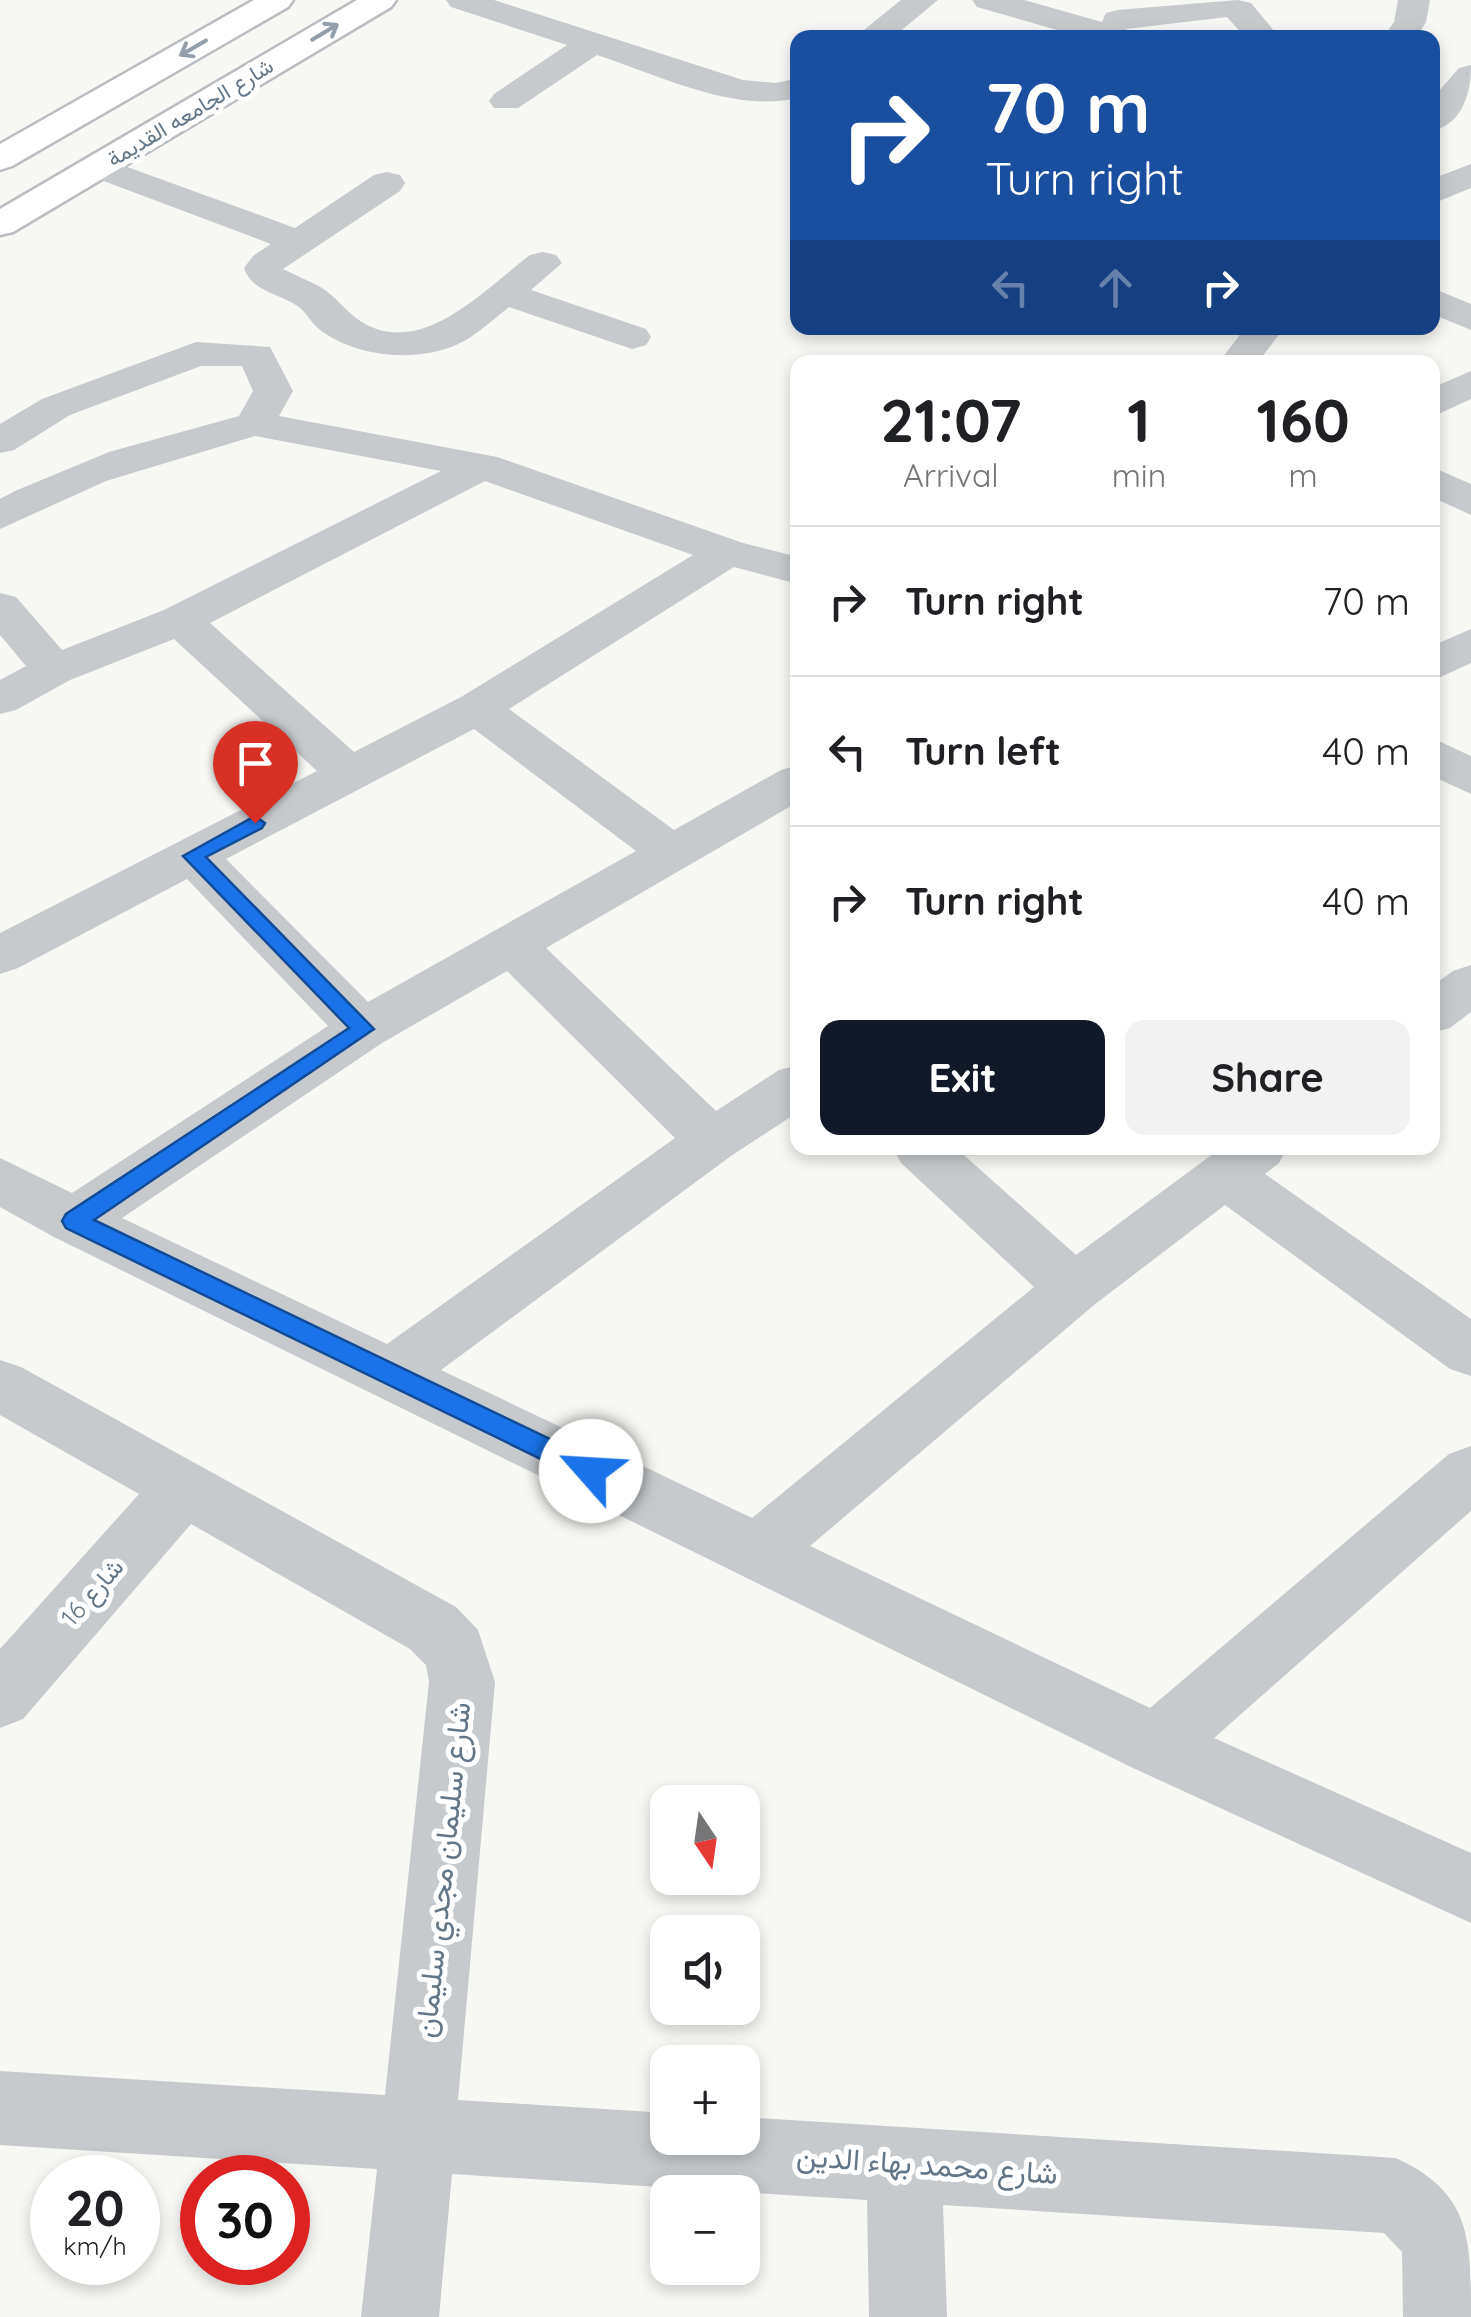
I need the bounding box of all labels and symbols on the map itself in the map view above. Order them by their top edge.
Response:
one-way arrow [310,22,339,42]
one-way arrow [178,39,208,59]
street label: شارع الجامعه القديمة [102,51,279,174]
pin [213,721,298,824]
position arrow [539,1419,643,1523]
street label: شارع 16 [54,1551,131,1633]
street label: شارع سليمان مجدي سليمان [405,1700,484,2040]
north arrow [650,1785,760,1895]
street label: شارع محمد بهاء الدين [795,2136,1059,2194]
speed limit sign: 30 [180,2155,310,2285]

